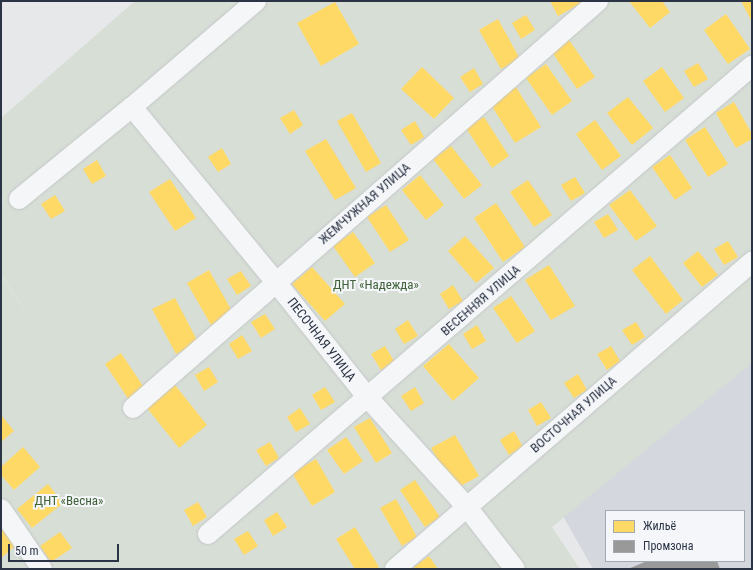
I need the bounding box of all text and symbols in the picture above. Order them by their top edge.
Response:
street label: ЖЕМЧУЖНАЯ УЛИЦА [316,160,414,248]
street label: ВЕСЕННЯЯ УЛИЦА [438,262,524,340]
park label: ДНТ «Надежда» [333,277,419,293]
street label: ПЕСОЧНАЯ УЛИЦА [283,295,359,385]
street label: ВОСТОЧНАЯ УЛИЦА [528,373,620,457]
park label: ДНТ «Весна» [34,493,104,509]
legend [605,510,745,562]
text: Жильё [643,519,676,533]
scale bar [10,536,121,562]
text: Промзона [643,539,693,553]
text: 50 m [15,544,39,558]

